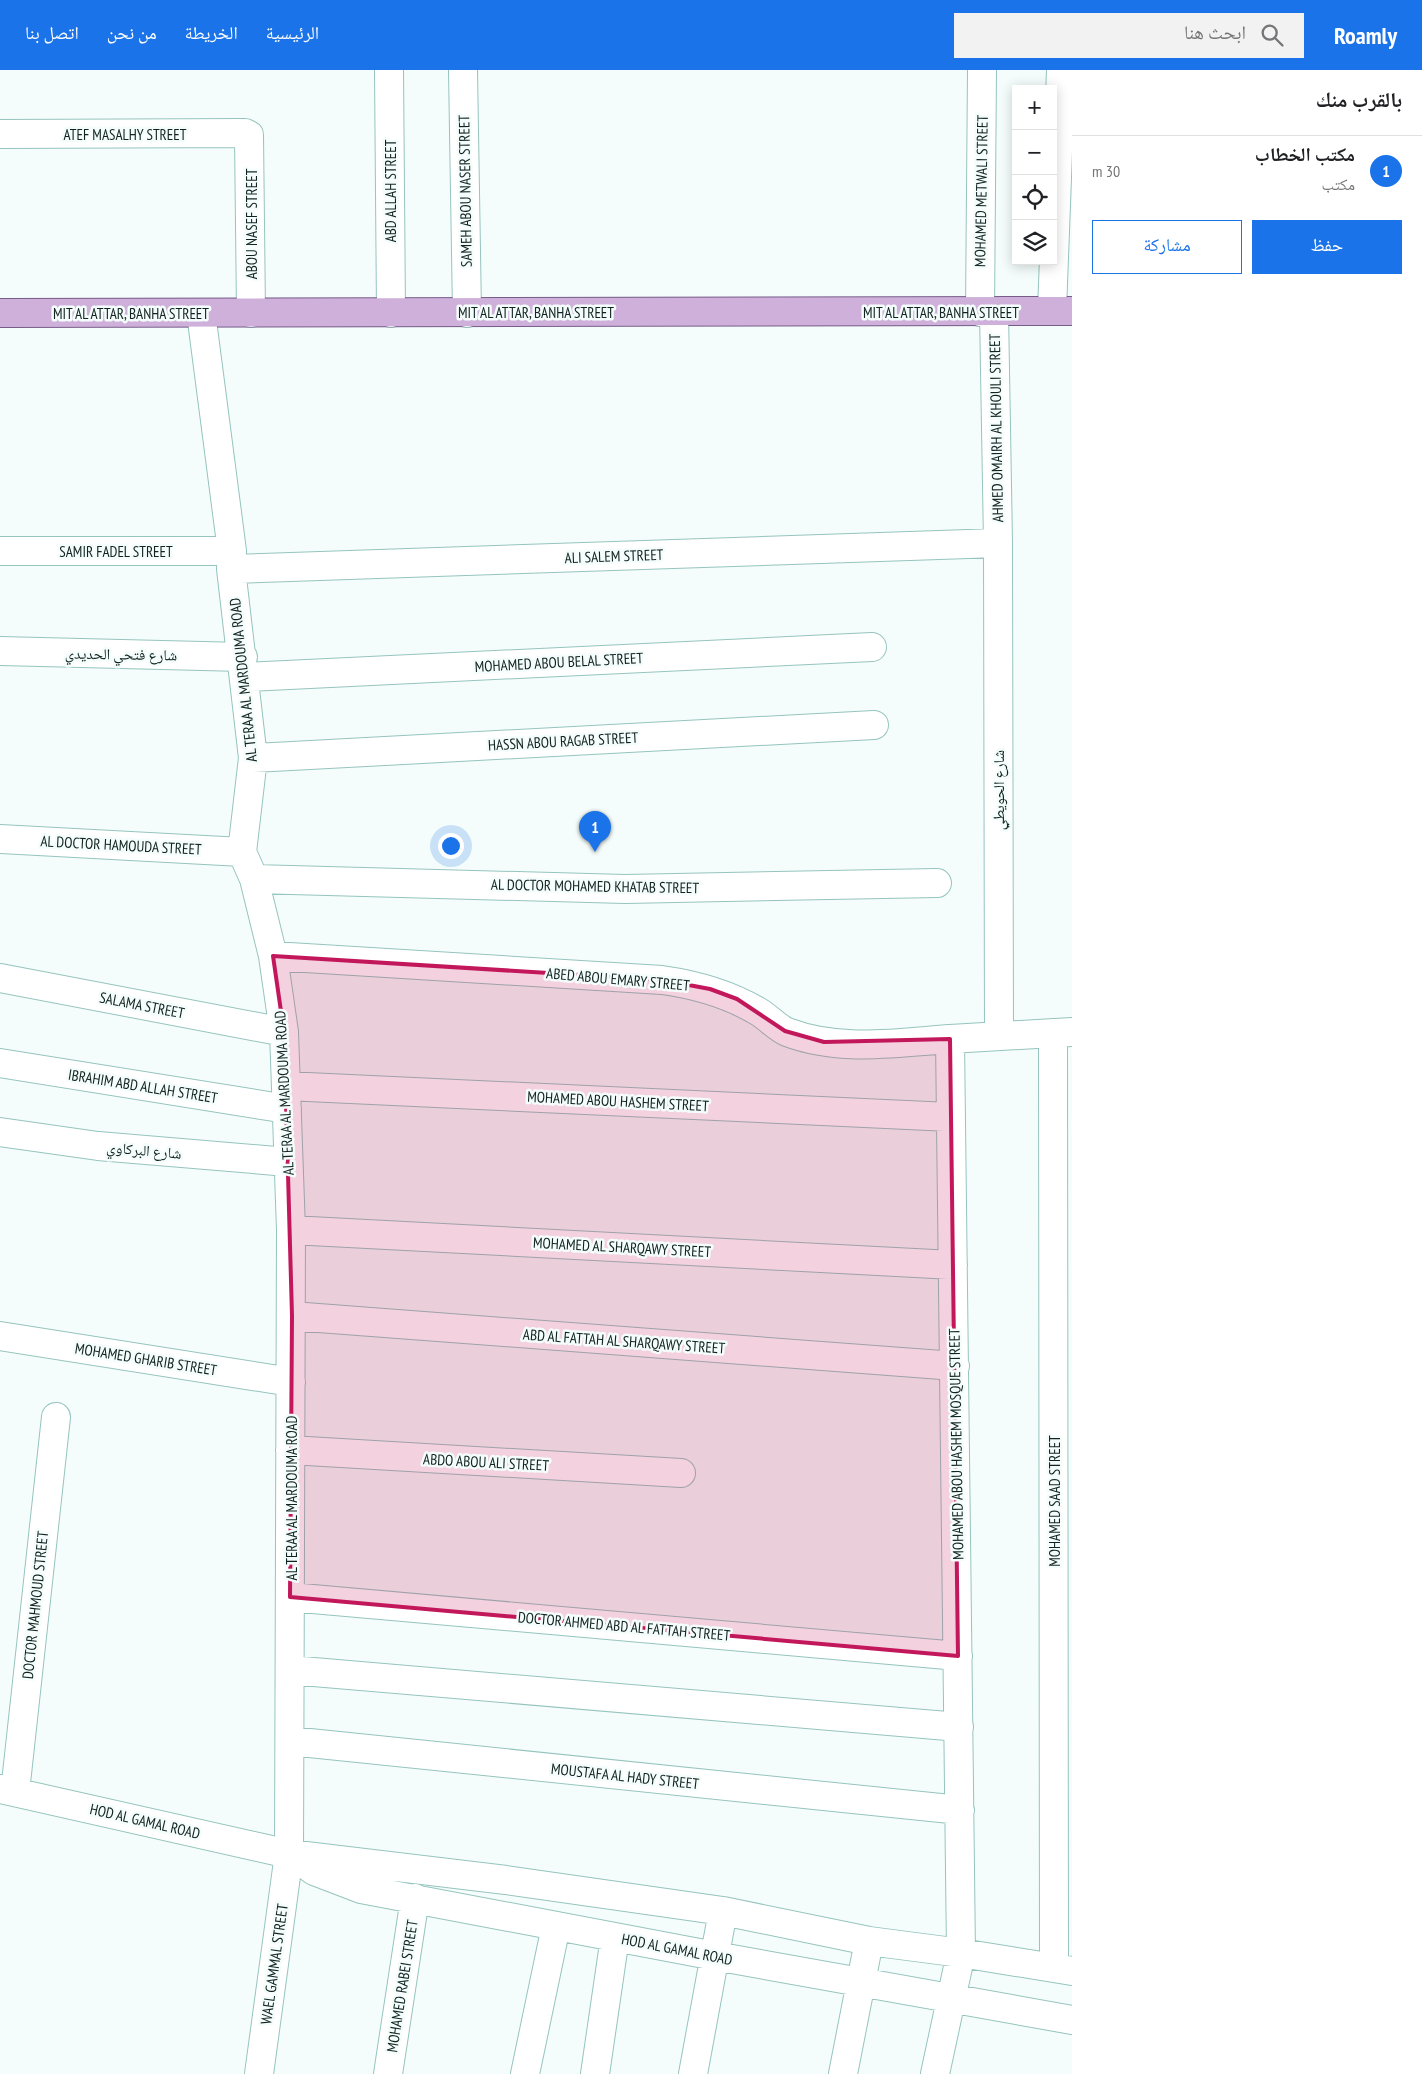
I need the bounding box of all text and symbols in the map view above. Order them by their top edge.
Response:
search box [954,13,1304,58]
text: ابحث هنا [1184,20,1246,44]
text: Roamly [1334,20,1397,51]
text: اتصل بنا [25,21,79,44]
text: من نحن [107,21,157,44]
text: الخريطة [185,21,238,44]
text: الرئيسية [266,21,319,44]
icon: search [1258,21,1286,49]
map controls [1012,85,1057,265]
button: + [1012,85,1057,130]
text: بالقرب منك [1316,86,1402,113]
street label: MOHAMED METWALI STREET [970,114,992,267]
street label: SAMEH ABOU NASER STREET [454,115,476,267]
street label: ATEF MASALHY STREET [64,125,187,144]
button: − [1012,130,1057,175]
street label: ABD ALLAH STREET [381,139,400,242]
text: مكتب الخطاب [1255,142,1355,166]
text: 30 m [1092,161,1120,181]
text: 1 [1382,161,1390,181]
street label: ABOU NASEF STREET [242,168,261,279]
text: مكتب [1322,174,1355,194]
button: locate [1012,175,1057,220]
button: layers [1012,220,1057,265]
button: مشاركة [1092,220,1242,274]
button: حفظ [1252,220,1402,274]
street label: MIT AL ATTAR, BANHA STREET [458,303,614,322]
street label: MIT AL ATTAR, BANHA STREET [863,303,1019,322]
street label: MIT AL ATTAR, BANHA STREET [53,304,209,323]
street label: AHMED OMAIRH AL KHOULI STREET [985,333,1007,523]
street label: SAMIR FADEL STREET [59,542,173,561]
street label: ALI SALEM STREET [564,545,664,567]
street label: AL TERAA AL MARDOUMA ROAD [225,597,261,763]
street label: شارع فتحي الحديدي [65,644,177,667]
street label: MOHAMED ABOU BELAL STREET [474,648,644,676]
street label: HASSN ABOU RAGAB STREET [487,728,639,754]
street label: شارع الحويطي [989,750,1010,830]
pin: 1 [579,811,611,852]
street label: AL DOCTOR HAMOUDA STREET [40,831,202,859]
your location [438,833,464,859]
street label: AL DOCTOR MOHAMED KHATAB STREET [491,875,700,897]
street label: ABED ABOU EMARY STREET [546,963,691,995]
street label: SALAMA STREET [98,987,186,1023]
street label: AL TERAA AL MARDOUMA ROAD [270,1010,298,1176]
street label: IBRAHIM ABD ALLAH STREET [67,1065,219,1107]
street label: MOHAMED ABOU HASHEM STREET [527,1087,709,1115]
street label: شارع البركاوي [105,1137,182,1166]
street label: MOHAMED AL SHARQAWY STREET [533,1233,712,1261]
street label: ABD AL FATTAH AL SHARQAWY STREET [522,1324,726,1358]
street label: MOHAMED ABOU HASHEM MOSQUE STREET [944,1328,968,1560]
street label: MOHAMED GHARIB STREET [74,1338,219,1380]
street label: AL TERAA AL MARDOUMA ROAD [282,1415,301,1580]
street label: MOHAMED SAAD STREET [1045,1435,1064,1567]
street label: ABDO ABOU ALI STREET [423,1449,550,1475]
street label: DOCTOR MAHMOUD STREET [18,1530,52,1680]
street label: DOCTOR AHMED ABD AL FATTAH STREET [517,1607,731,1645]
street label: MOUSTAFA AL HADY STREET [550,1759,700,1793]
street label: HOD AL GAMAL ROAD [88,1799,202,1843]
street label: WAEL GAMMAL STREET [256,1902,292,2026]
street label: MOHAMED RABEI STREET [382,1918,422,2054]
street label: HOD AL GAMAL ROAD [620,1929,734,1969]

